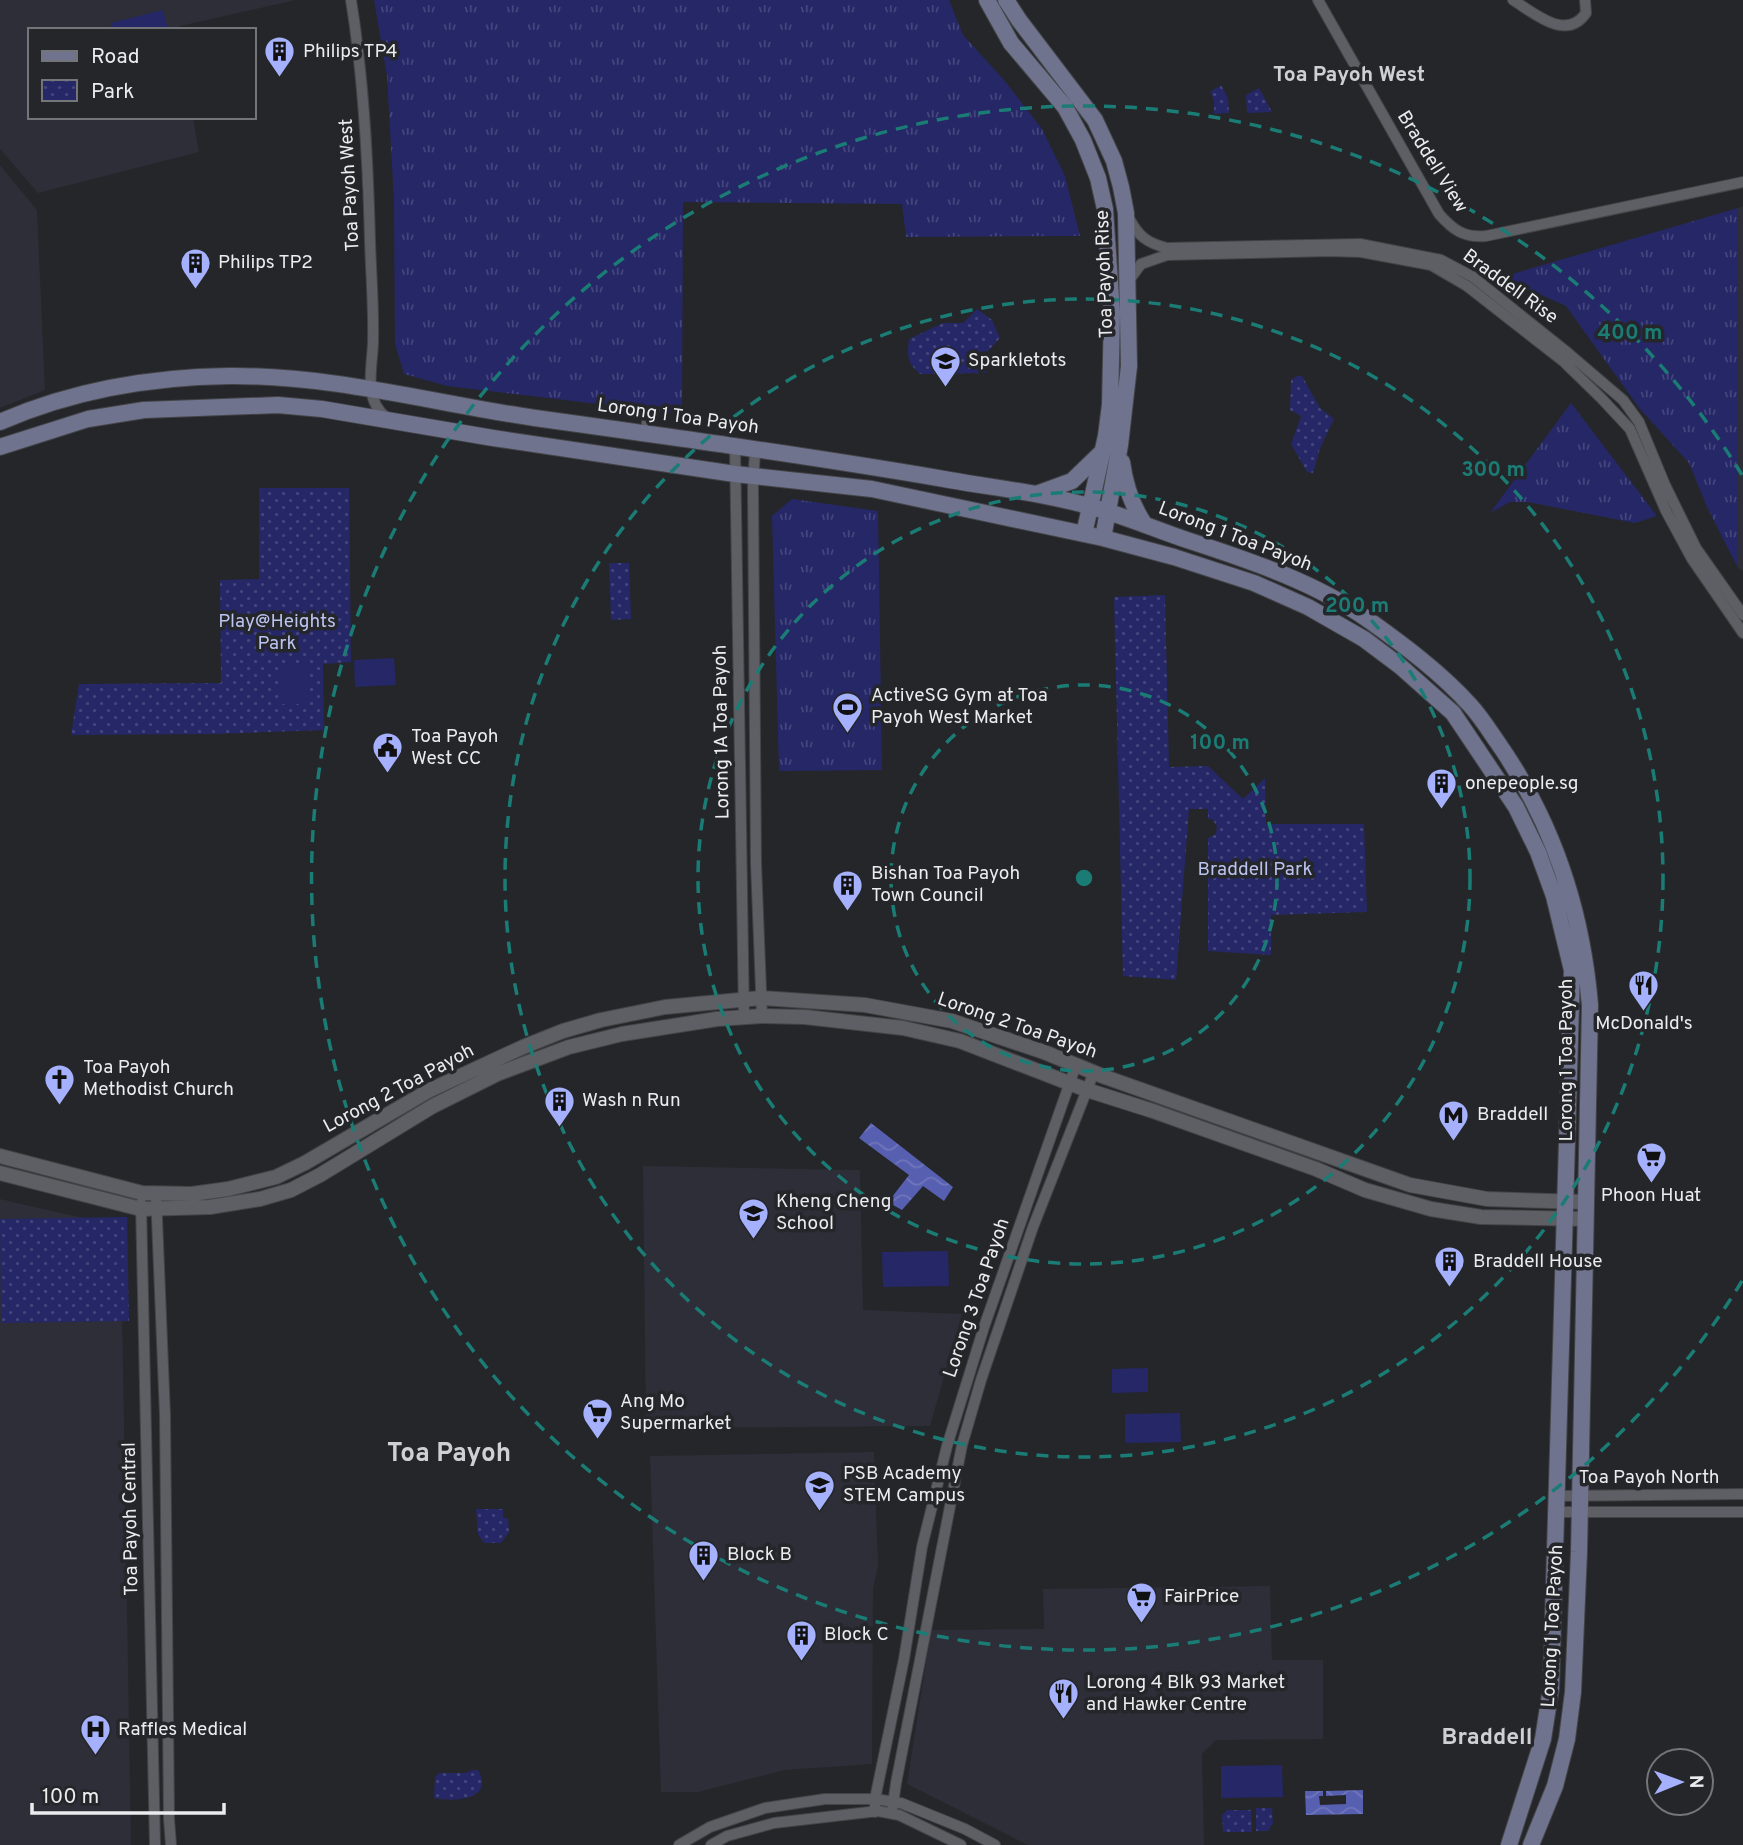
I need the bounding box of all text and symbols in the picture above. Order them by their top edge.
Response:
legend [28,28,256,119]
building icon: Philips TP4 [263,35,297,79]
place label: Philips TP4 [303,40,398,64]
text: Road [91,44,140,71]
district label: Toa Payoh West [1273,62,1425,89]
text: Park [91,79,134,106]
street label: Braddell View [1391,107,1473,217]
street label: Toa Payoh West [335,118,365,252]
street label: Toa Payoh Rise [1091,209,1119,339]
street label: Braddell Rise [1458,244,1562,330]
building icon: Philips TP2 [178,246,212,290]
place label: Philips TP2 [218,251,313,275]
text: 400 m [1598,320,1662,347]
school or university icon: Sparkletots [928,344,962,388]
place label: Sparkletots [968,349,1066,373]
street label: Lorong 1 Toa Payoh [596,394,760,440]
text: 300 m [1461,457,1525,484]
street label: Lorong 1 Toa Payoh [1155,497,1315,577]
text: 200 m [1325,593,1389,620]
park label: Play@Heights Park [218,610,336,656]
street label: Lorong 1A Toa Payoh [708,645,736,819]
place label: ActiveSG Gym at Toa Payoh West Market [871,684,1048,730]
sports icon: ActiveSG Gym at Toa Payoh West Market [831,690,865,734]
place label: Toa Payoh West CC [411,725,499,771]
text: 100 m [1190,730,1250,757]
public building icon: Toa Payoh West CC [371,731,405,775]
building icon: onepeople.sg [1425,767,1459,811]
place label: onepeople.sg [1465,772,1579,796]
park label: Braddell Park [1198,858,1313,882]
place label: Bishan Toa Payoh Town Council [871,862,1020,908]
centre of rings [1072,866,1096,890]
building icon: Bishan Toa Payoh Town Council [831,868,865,912]
restaurant icon: McDonald's [1627,968,1661,1012]
street label: Lorong 1 Toa Payoh [1555,979,1579,1141]
street label: Lorong 2 Toa Payoh [934,987,1100,1065]
place label: McDonald's [1595,1012,1693,1036]
street label: Lorong 2 Toa Payoh [319,1039,479,1139]
place label: Toa Payoh Methodist Church [83,1056,234,1102]
church icon: Toa Payoh Methodist Church [43,1062,77,1106]
building icon: Wash n Run [542,1084,576,1128]
place label: Wash n Run [582,1089,681,1113]
metro station icon: Braddell [1437,1098,1471,1142]
place label: Braddell [1477,1103,1548,1127]
supermarket icon: Phoon Huat [1634,1140,1668,1184]
place label: Phoon Huat [1601,1184,1701,1208]
place label: Kheng Cheng School [776,1190,891,1236]
school or university icon: Kheng Cheng School [736,1196,770,1240]
street label: Lorong 3 Toa Payoh [938,1215,1016,1381]
building icon: Braddell House [1433,1245,1467,1289]
place label: Braddell House [1473,1250,1602,1274]
place label: Ang Mo Supermarket [620,1390,731,1436]
supermarket icon: Ang Mo Supermarket [580,1396,614,1440]
district label: Toa Payoh [387,1438,511,1471]
street label: Toa Payoh Central [118,1442,144,1596]
place label: PSB Academy STEM Campus [843,1462,965,1508]
street label: Toa Payoh North [1578,1466,1720,1490]
school or university icon: PSB Academy STEM Campus [803,1468,837,1512]
building icon: Block B [687,1538,721,1582]
place label: Block B [727,1543,792,1567]
street label: Lorong 1 Toa Payoh [1537,1544,1569,1708]
supermarket icon: FairPrice [1124,1580,1158,1624]
place label: FairPrice [1164,1585,1239,1609]
building icon: Block C [784,1618,818,1662]
place label: Block C [824,1623,889,1647]
place label: Lorong 4 Blk 93 Market and Hawker Centre [1086,1671,1285,1717]
restaurant icon: Lorong 4 Blk 93 Market and Hawker Centre [1046,1677,1080,1721]
hospital icon: Raffles Medical [78,1713,112,1757]
place label: Raffles Medical [118,1718,247,1742]
district label: Braddell [1442,1724,1532,1753]
north arrow [1645,1747,1715,1817]
scale bar [32,1772,224,1816]
text: N [1683,1775,1707,1789]
text: 100 m [42,1784,99,1811]

